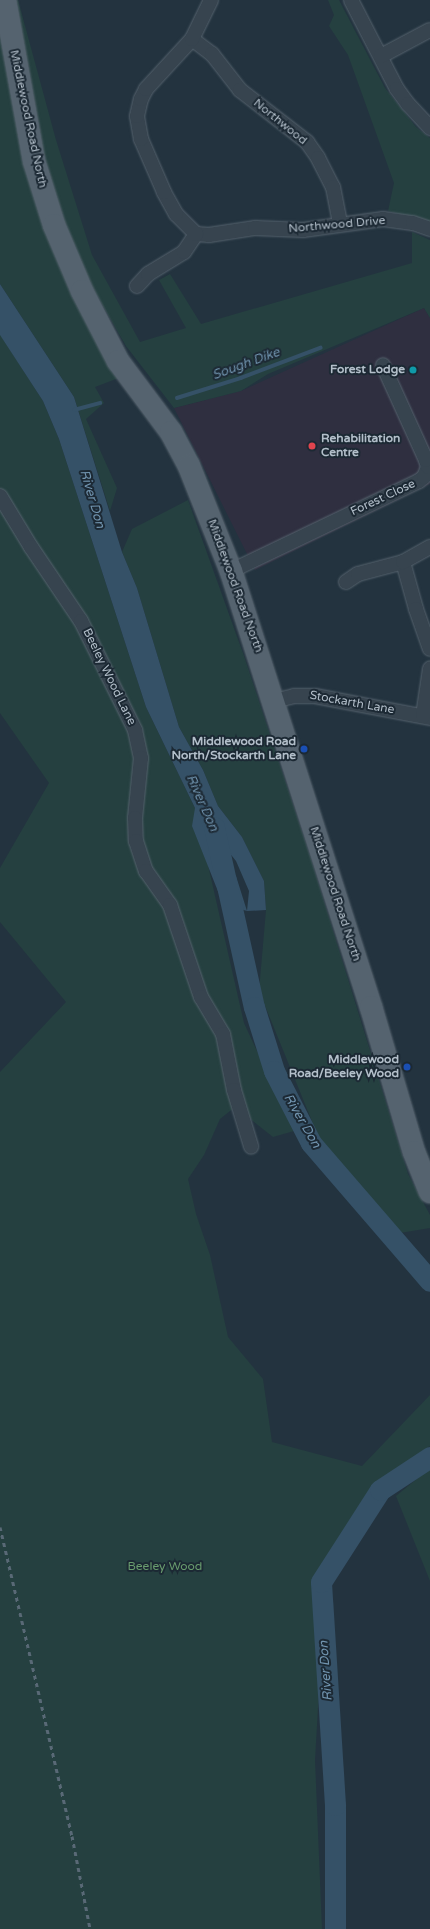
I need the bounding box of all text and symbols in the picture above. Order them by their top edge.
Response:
street label: Middlewood Road North [6,49,50,189]
street label: Northwood [250,96,310,148]
street label: Northwood Drive [288,214,386,236]
water label: Sough Dike [210,345,282,383]
place label: Forest Lodge [330,363,405,377]
marker: Forest Lodge [408,365,418,375]
place label: Rehabilitation Centre [321,432,400,460]
marker: Rehabilitation Centre [306,440,318,452]
water label: River Don [76,468,108,530]
street label: Forest Close [348,477,418,519]
street label: Middlewood Road North [204,517,266,655]
street label: Beeley Wood Lane [79,626,139,728]
street label: Stockarth Lane [308,688,396,718]
place label: Middlewood Road North/Stockarth Lane [172,735,296,763]
marker: Middlewood Road North/Stockarth Lane [299,744,309,754]
water label: River Don [183,772,221,834]
street label: Middlewood Road North [306,825,364,963]
place label: Middlewood Road/Beeley Wood [289,1053,399,1081]
marker: Middlewood Road/Beeley Wood [402,1062,412,1072]
water label: River Don [280,1091,324,1151]
park label: Beeley Wood [128,1560,202,1574]
water label: River Don [316,1640,336,1702]

